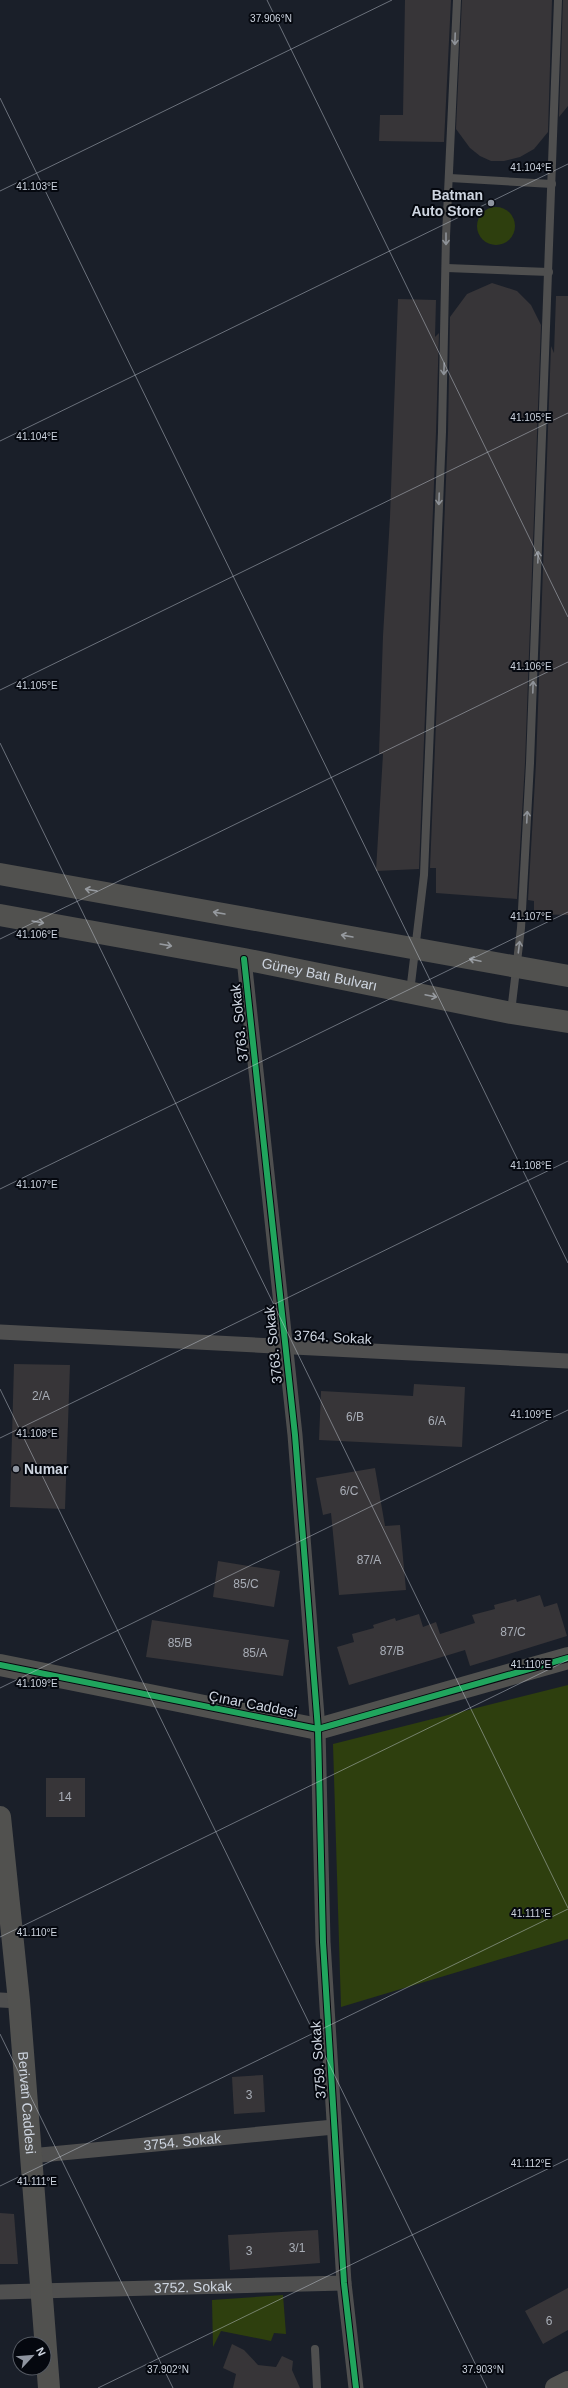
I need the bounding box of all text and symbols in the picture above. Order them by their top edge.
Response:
text: 37.906°N [250,13,292,24]
one-way arrow [452,32,459,45]
text: 41.104°E [510,162,552,173]
text: 41.103°E [16,181,58,192]
place label: Batman Auto Store [411,187,483,219]
marker: Batman Auto Store [486,198,496,208]
one-way arrow [442,232,450,245]
one-way arrow [440,362,447,375]
text: 41.105°E [510,412,552,423]
text: 41.104°E [16,431,58,442]
one-way arrow [435,492,443,505]
one-way arrow [534,551,541,564]
text: 41.106°E [510,661,552,672]
text: 41.105°E [16,680,58,691]
one-way arrow [529,681,536,694]
one-way arrow [523,811,531,824]
one-way arrow [85,886,98,894]
one-way arrow [213,909,226,917]
text: 41.107°E [510,911,552,922]
one-way arrow [32,918,45,926]
text: 41.106°E [16,929,58,940]
one-way arrow [341,931,354,939]
one-way arrow [160,941,173,949]
one-way arrow [515,941,523,954]
street label: Güney Batı Bulvarı [260,955,379,994]
one-way arrow [468,955,481,963]
street label: 3763. Sokak [227,982,251,1063]
one-way arrow [425,993,438,1001]
text: 41.108°E [510,1160,552,1171]
text: 41.107°E [16,1179,58,1190]
street label: 3763. Sokak [261,1304,285,1385]
street label: 3764. Sokak [294,1327,373,1347]
house number: 2/A [32,1389,50,1403]
text: 41.109°E [510,1409,552,1420]
house number: 6/B [346,1410,364,1424]
house number: 6/A [428,1414,446,1428]
text: 41.108°E [16,1428,58,1439]
place label: Numar [24,1461,69,1477]
marker: Numar [11,1464,21,1474]
house number: 6/C [340,1484,359,1498]
house number: 87/A [357,1553,381,1567]
house number: 85/C [233,1577,259,1591]
house number: 87/C [500,1625,526,1639]
house number: 85/B [168,1636,192,1650]
house number: 87/B [380,1644,404,1658]
house number: 85/A [243,1646,267,1660]
text: 41.110°E [511,1659,552,1670]
text: 41.109°E [16,1678,58,1689]
street label: Çınar Caddesi [208,1688,298,1720]
house number: 14 [58,1790,72,1804]
text: 41.111°E [511,1908,551,1919]
text: 41.110°E [17,1927,58,1938]
street label: 3759. Sokak [307,2020,329,2099]
street label: Berivan Caddesi [15,2051,39,2155]
house number: 3 [246,2088,253,2102]
street label: 3754. Sokak [143,2130,223,2153]
text: 41.112°E [511,2158,552,2169]
text: 41.111°E [17,2176,57,2187]
house number: 3/1 [289,2241,306,2255]
house number: 3 [246,2244,253,2258]
street label: 3752. Sokak [154,2278,233,2296]
house number: 6 [546,2314,553,2328]
north arrow [12,2336,52,2376]
text: N [34,2345,48,2358]
text: 37.902°N [147,2364,189,2375]
text: 37.903°N [462,2364,504,2375]

